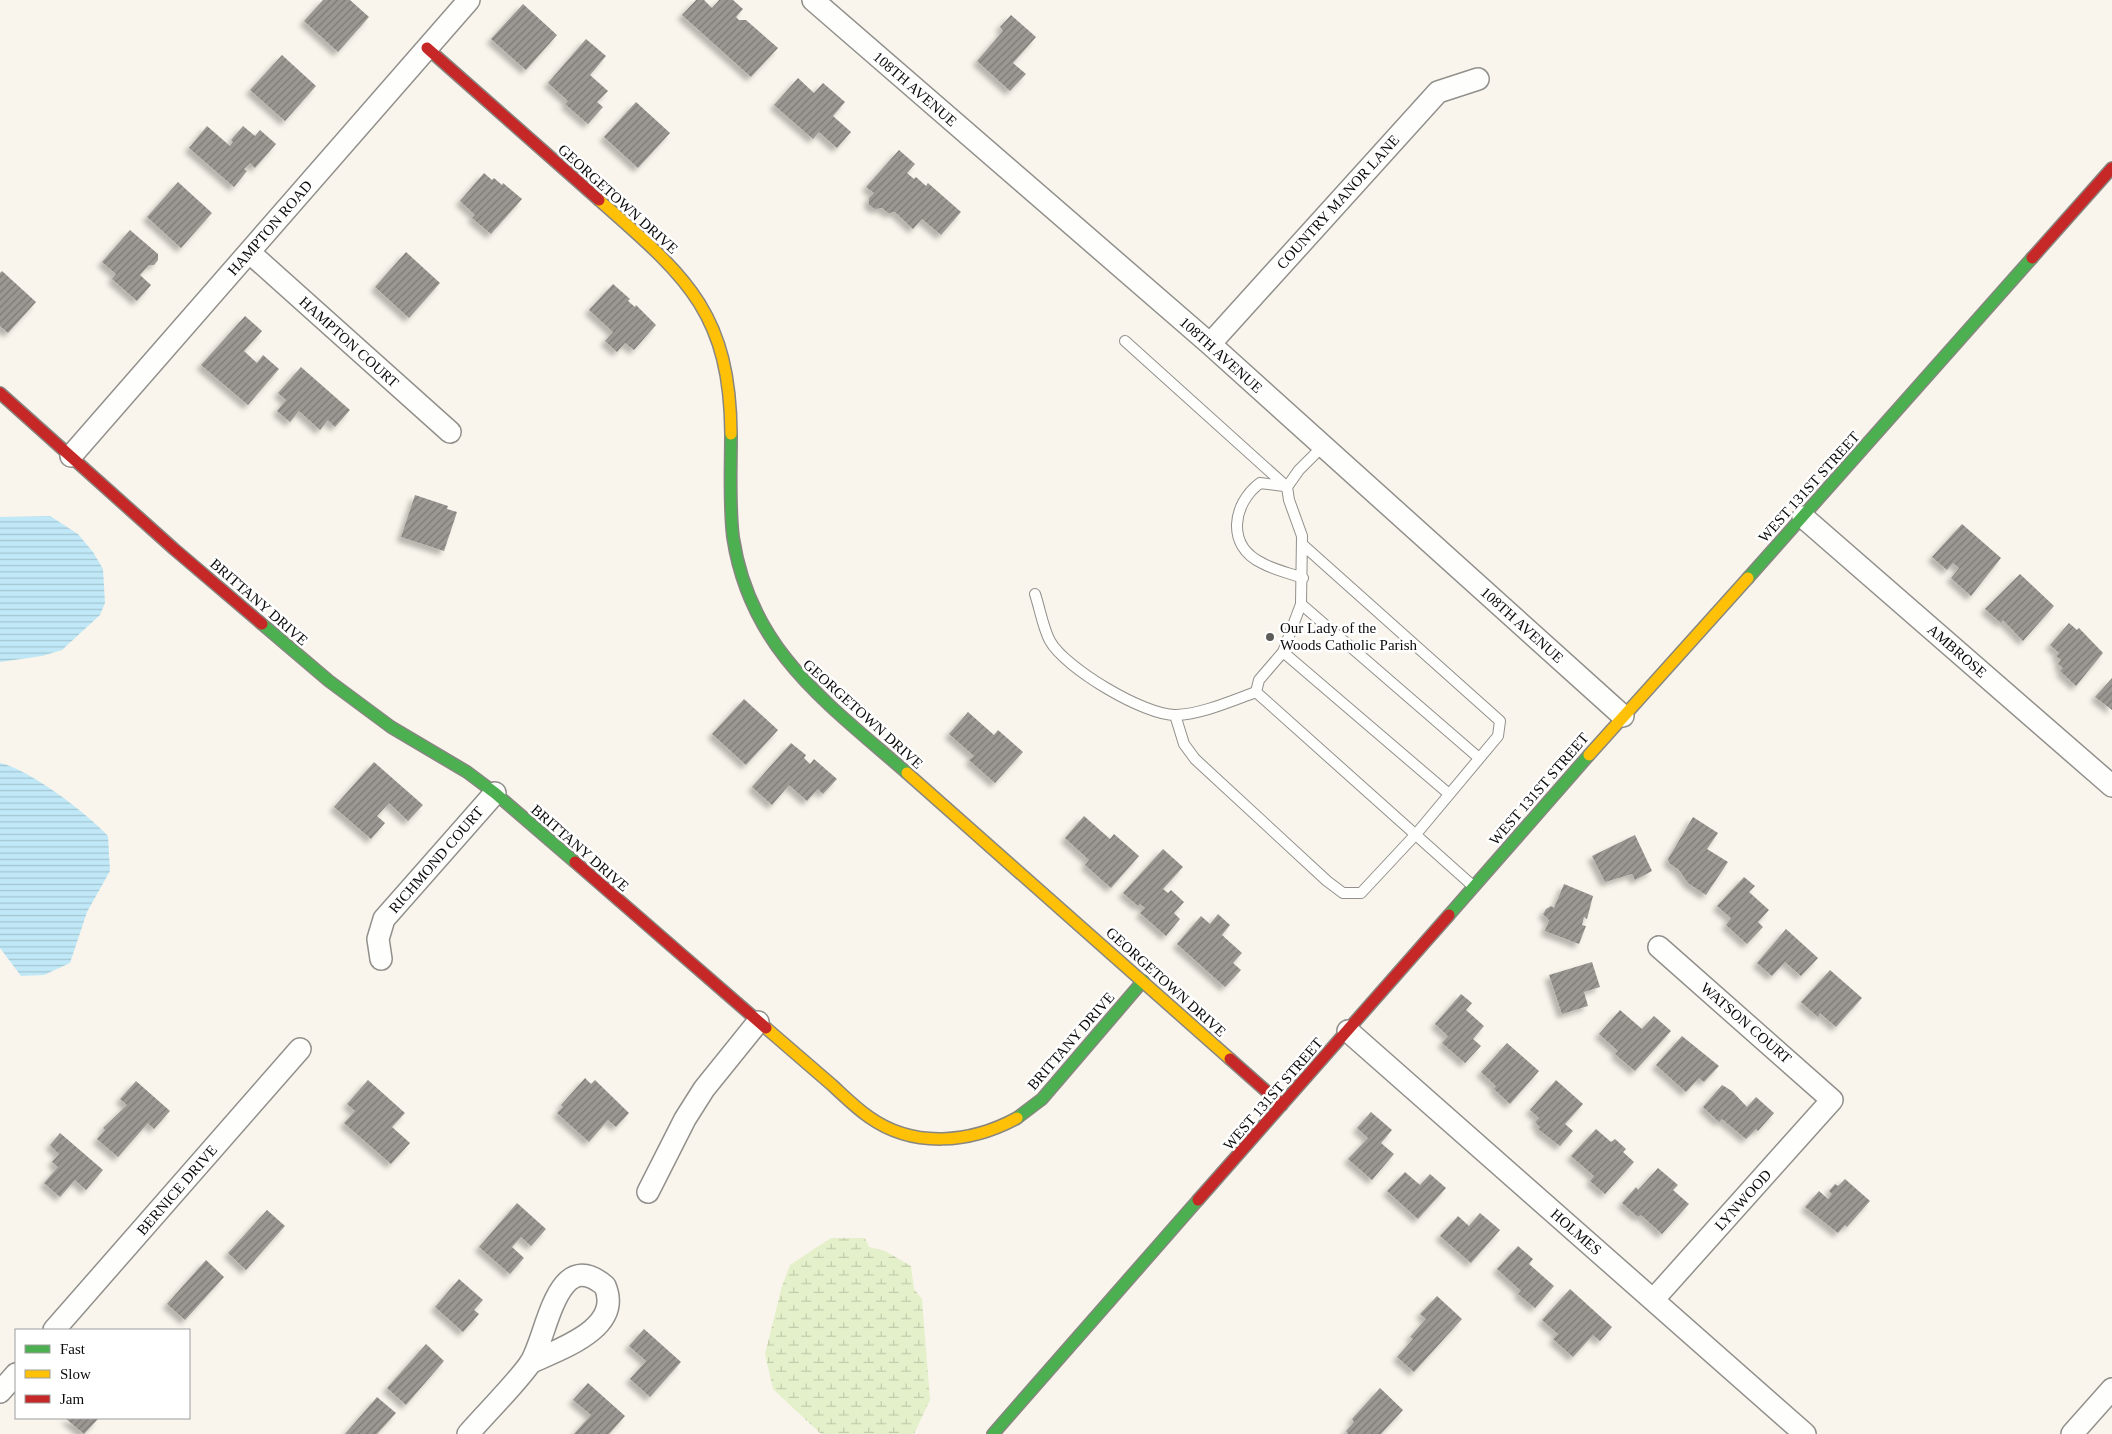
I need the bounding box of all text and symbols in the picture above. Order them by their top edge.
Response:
street label: 108TH AVENUE [870,48,960,130]
street label: COUNTRY MANOR LANE [1274,132,1402,272]
street label: GEORGETOWN DRIVE [555,141,681,257]
street label: HAMPTON ROAD [225,177,316,279]
street label: HAMPTON COURT [296,293,402,391]
street label: 108TH AVENUE [1177,314,1265,396]
street label: WEST 131ST STREET [1755,429,1863,545]
street label: BRITTANY DRIVE [207,555,311,649]
street label: 108TH AVENUE [1478,584,1566,666]
place label: Our Lady of the Woods Catholic Parish [1280,620,1418,653]
street label: AMBROSE [1924,621,1990,681]
marker: Our Lady of the Woods Catholic Parish [1264,631,1276,643]
street label: GEORGETOWN DRIVE [800,656,926,772]
street label: WEST 131ST STREET [1486,730,1592,848]
street label: BRITTANY DRIVE [528,801,632,895]
street label: RICHMOND COURT [386,804,486,916]
street label: GEORGETOWN DRIVE [1103,924,1229,1040]
street label: WATSON COURT [1698,979,1794,1067]
street label: BRITTANY DRIVE [1024,989,1118,1093]
street label: WEST 131ST STREET [1220,1035,1326,1153]
street label: BERNICE DRIVE [134,1142,220,1238]
street label: LYNWOOD [1712,1166,1774,1234]
street label: HOLMES [1547,1206,1605,1258]
legend [15,1329,190,1419]
text: Fast [60,1341,86,1357]
text: Slow [60,1366,91,1382]
text: Jam [60,1391,84,1407]

